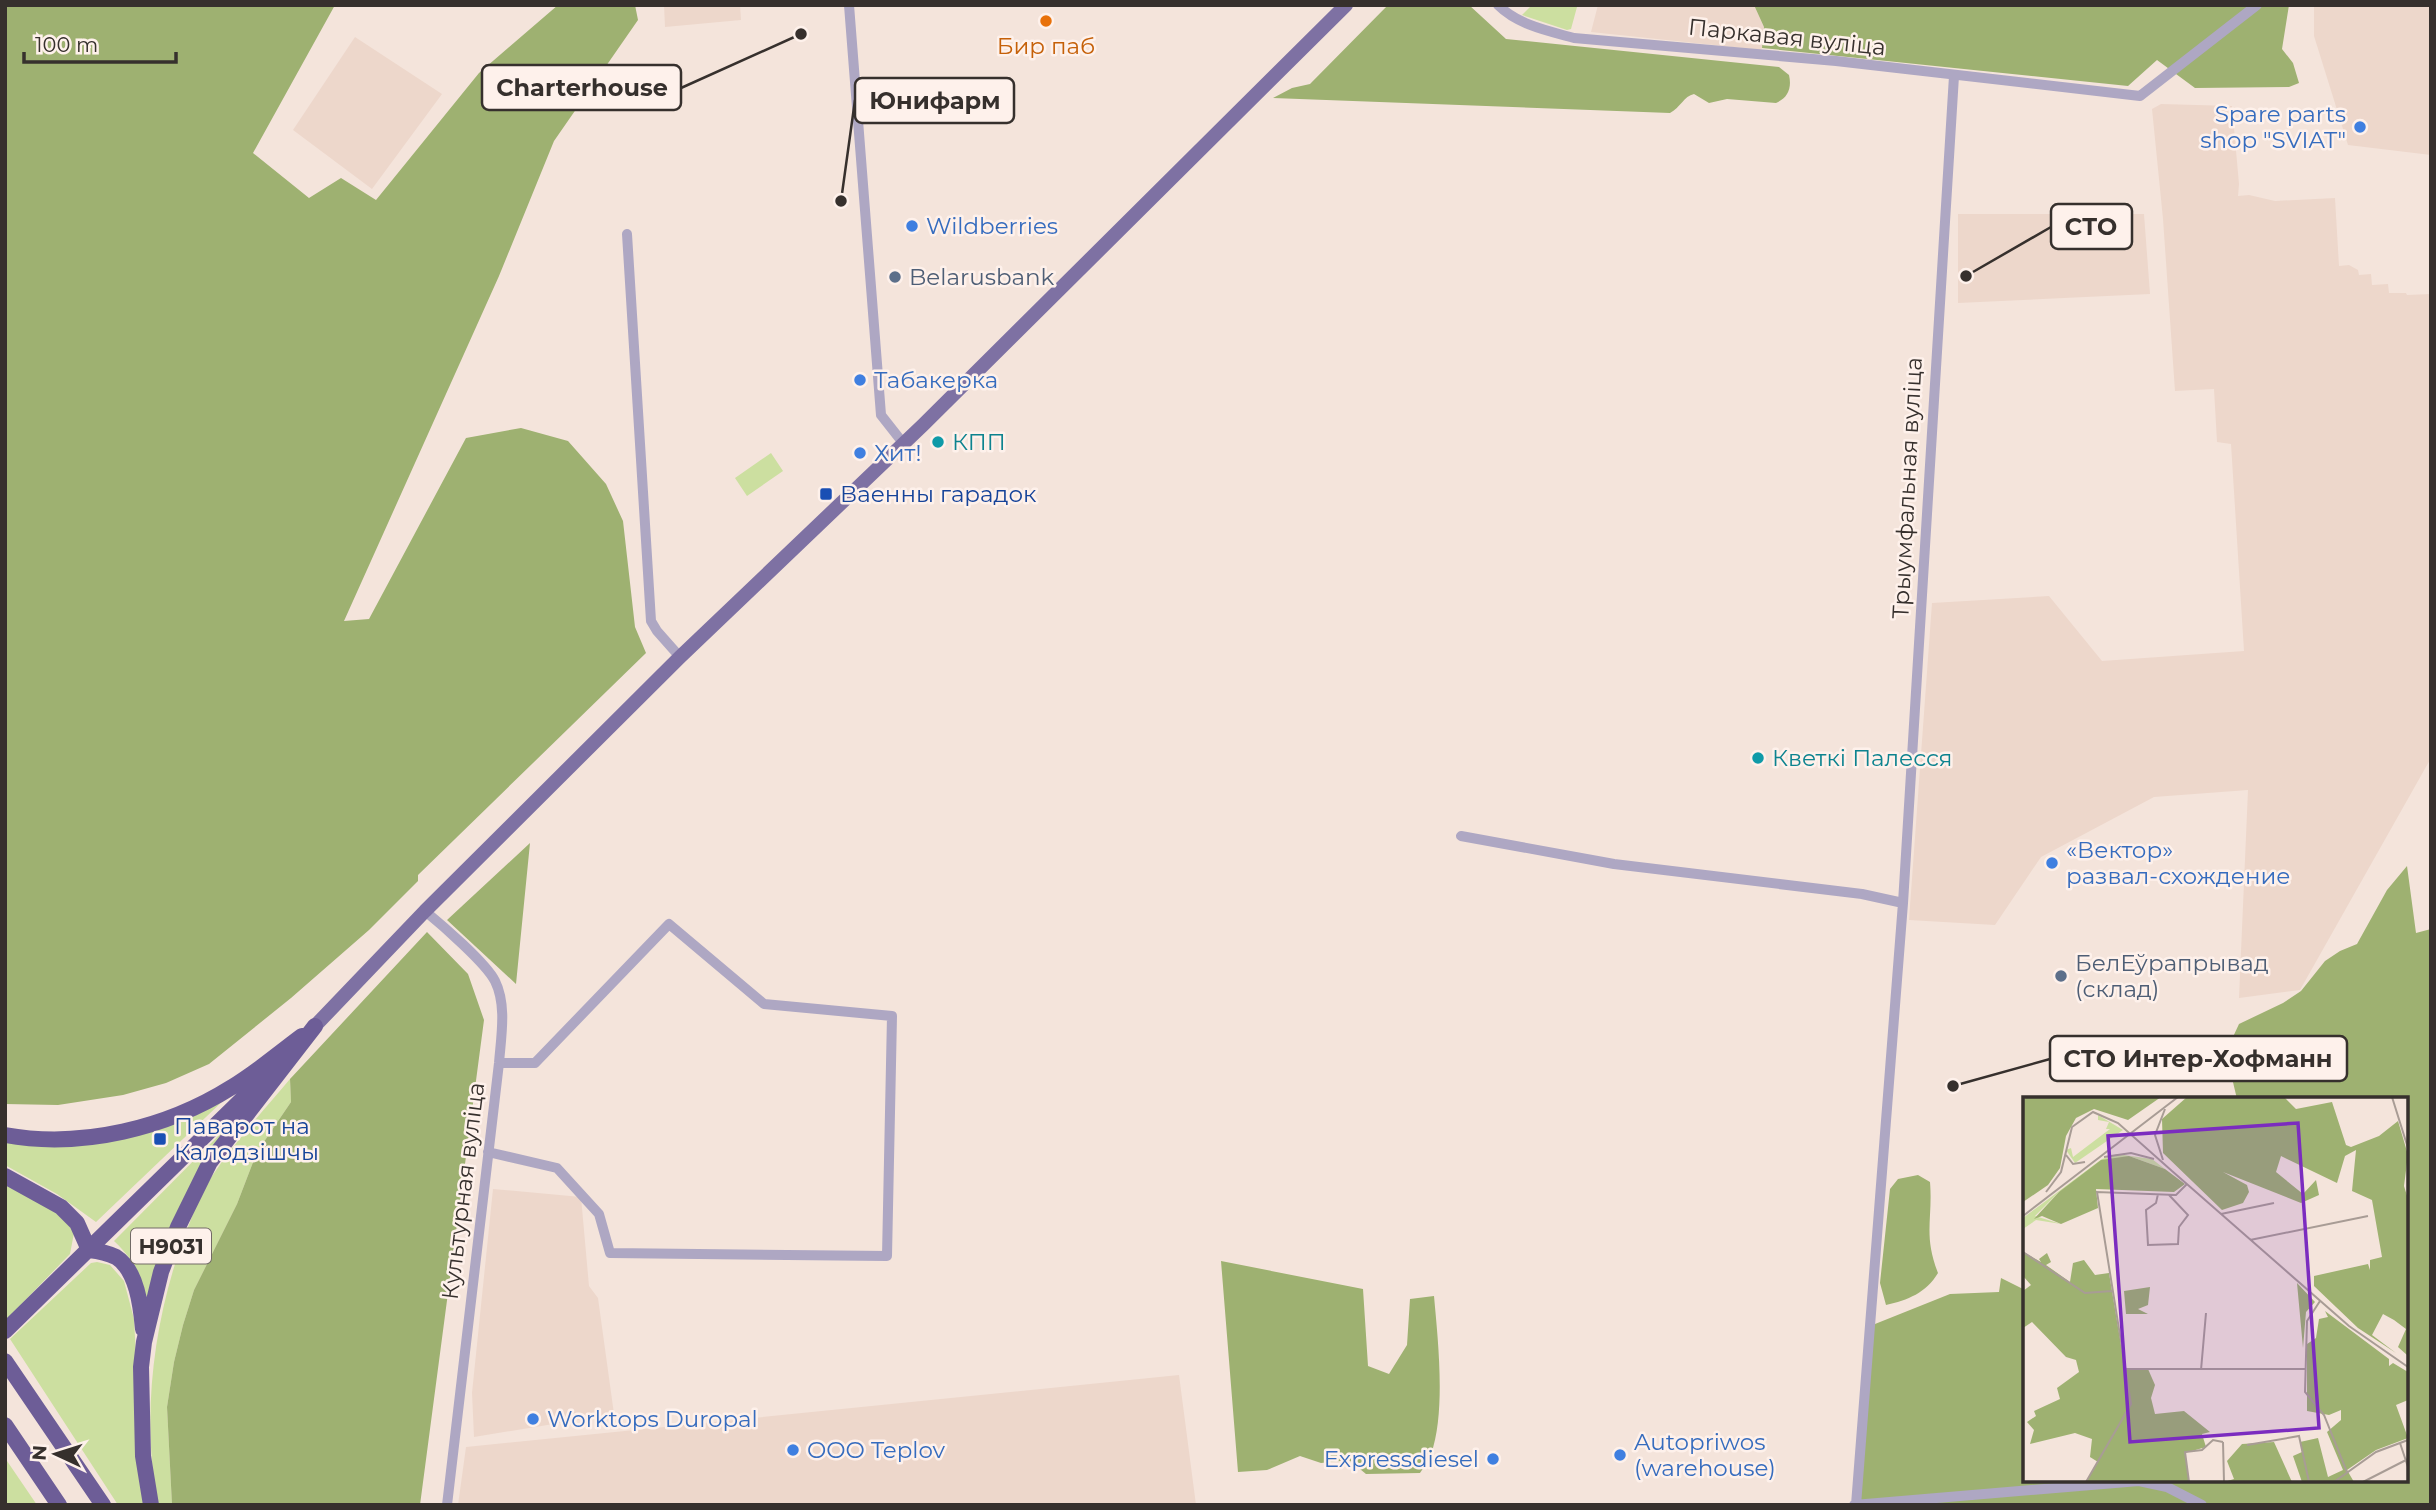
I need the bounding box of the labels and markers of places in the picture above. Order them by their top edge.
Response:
marker: Бир паб [1038,13,1054,29]
place label: Бир паб [997,32,1095,60]
callout: Charterhouse [482,65,681,110]
callout: Юнифарм [855,78,1014,123]
place label: Spare parts shop "SVIAT" [2200,100,2346,154]
marker: Spare parts shop "SVIAT" [2352,119,2368,135]
callout: СТО [2051,204,2132,249]
place label: Wildberries [926,212,1058,240]
marker: Wildberries [904,218,920,234]
place label: Belarusbank [909,263,1055,291]
marker: Belarusbank [887,269,903,285]
place label: Табакерка [874,366,998,394]
marker: Табакерка [852,372,868,388]
place label: КПП [952,428,1006,456]
marker: КПП [930,434,946,450]
place label: Хит! [874,439,921,467]
marker: Хит! [852,445,868,461]
place label: Ваенны гарадок [840,480,1037,508]
marker: Ваенны гарадок [818,486,834,502]
place label: Кветкі Палесся [1772,744,1953,772]
marker: Кветкі Палесся [1750,750,1766,766]
place label: «Вектор» развал-схождение [2066,836,2291,890]
marker: «Вектор» развал-схождение [2044,855,2060,871]
place label: БелЕўрапрывад (склад) [2075,949,2269,1003]
marker: БелЕўрапрывад (склад) [2053,968,2069,984]
callout: СТО Интер-Хофманн [2050,1036,2347,1081]
place label: Паварот на Калодзішчы [174,1112,319,1166]
marker: Паварот на Калодзішчы [152,1131,168,1147]
place label: Worktops Duropal [547,1405,758,1433]
marker: Worktops Duropal [525,1411,541,1427]
place label: Autopriwos (warehouse) [1634,1428,1776,1482]
place label: OOO Teplov [807,1436,946,1464]
marker: OOO Teplov [785,1442,801,1458]
place label: Expressdiesel [1324,1445,1479,1473]
marker: Autopriwos (warehouse) [1612,1447,1628,1463]
marker: Expressdiesel [1485,1451,1501,1467]

